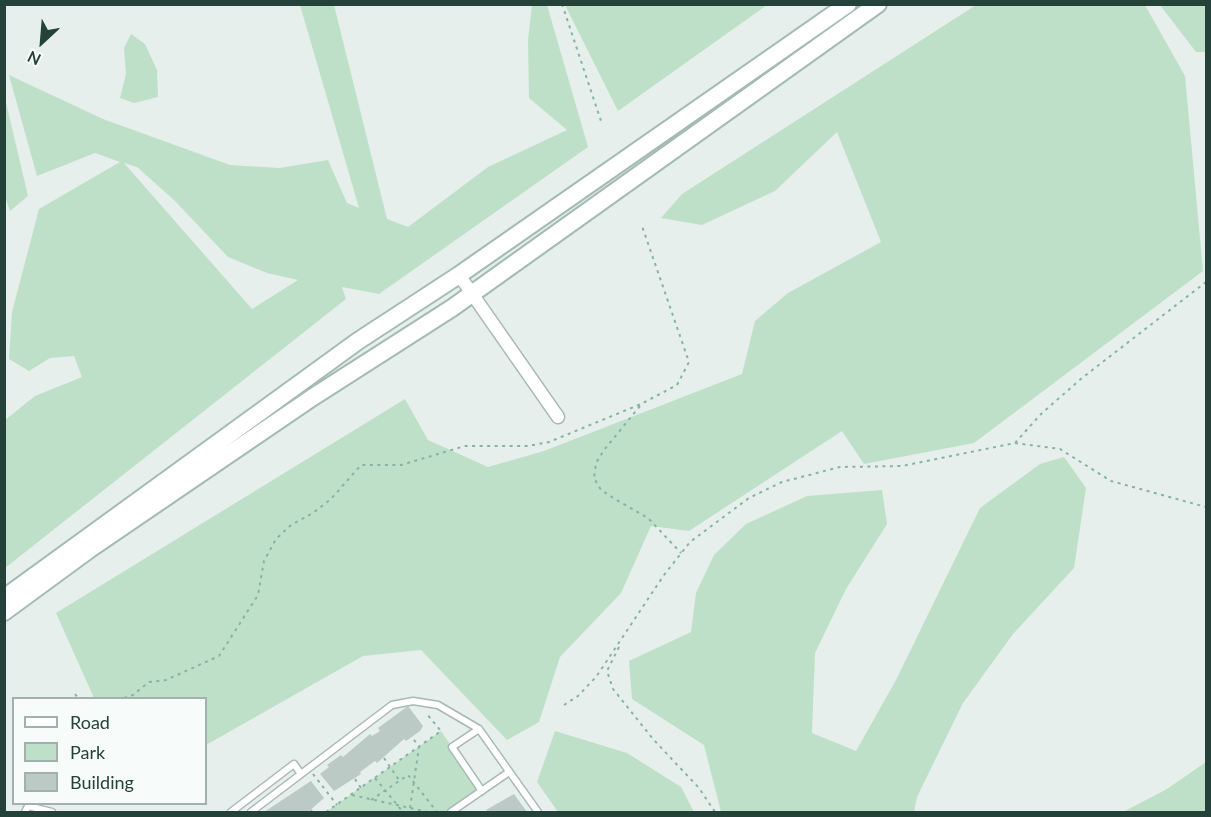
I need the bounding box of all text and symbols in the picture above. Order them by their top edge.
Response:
north arrow [12,12,72,72]
text: N [24,47,44,70]
legend [12,697,207,805]
text: Road [70,711,110,733]
text: Park [70,741,105,763]
text: Building [70,771,134,793]

